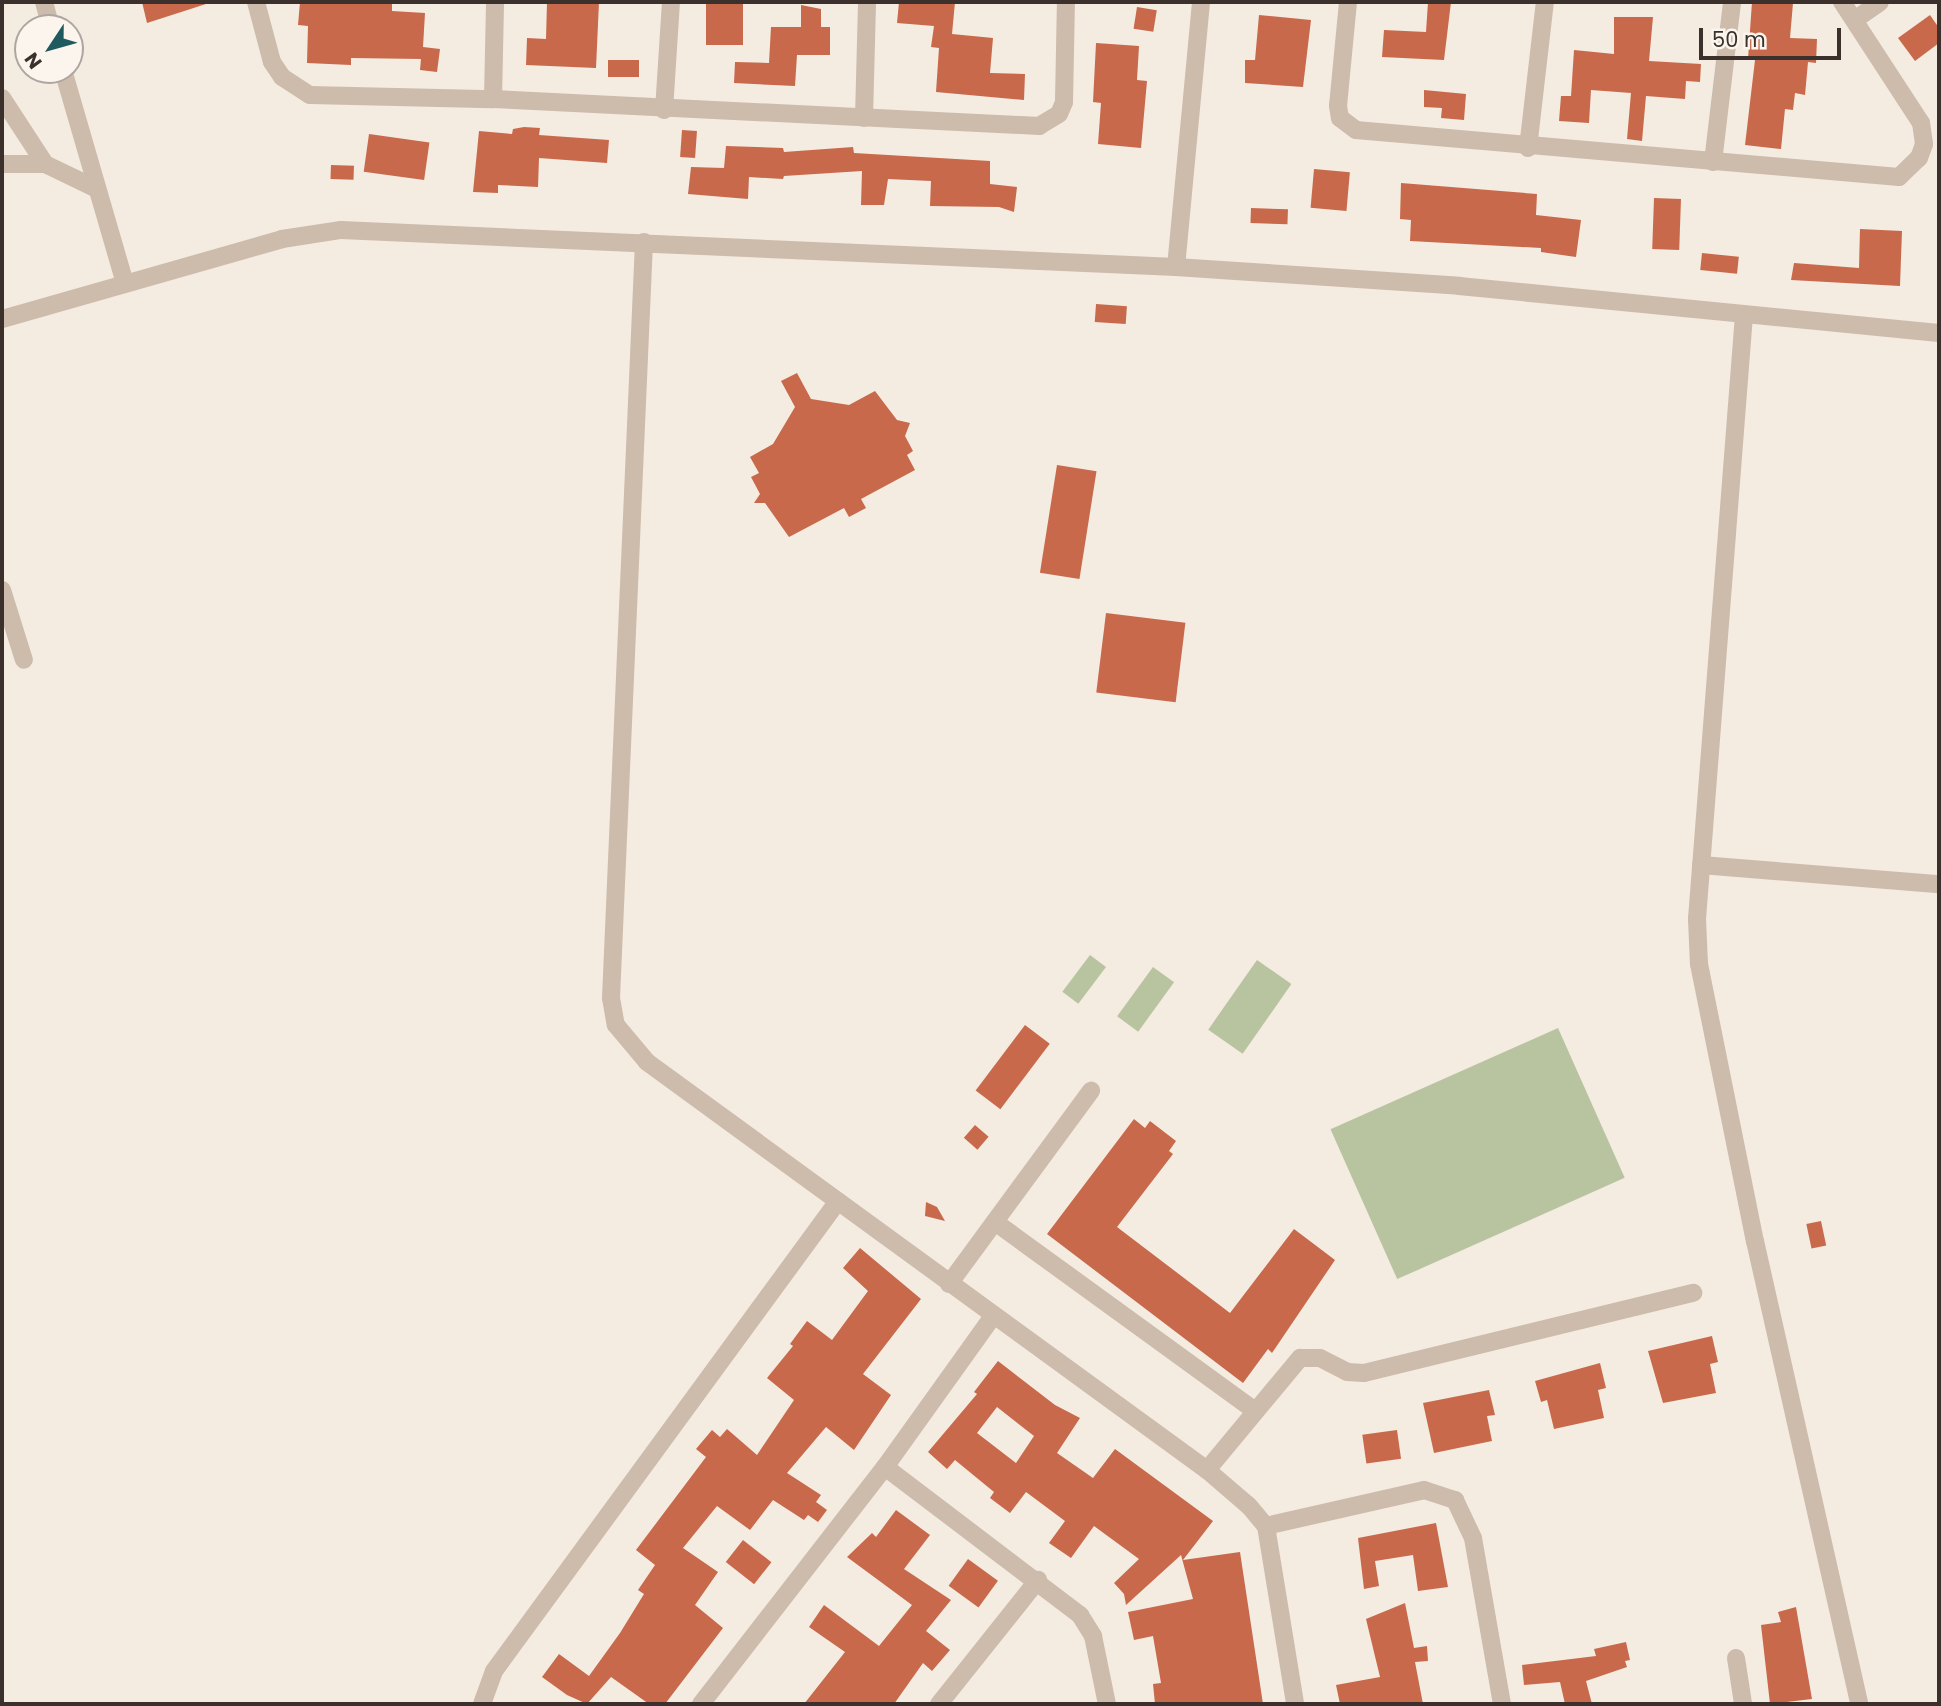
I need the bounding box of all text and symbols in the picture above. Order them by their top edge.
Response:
north arrow [14,14,84,84]
scale bar [1703,14,1845,58]
text: 50 m [1712,25,1766,54]
text: N [18,47,48,74]

